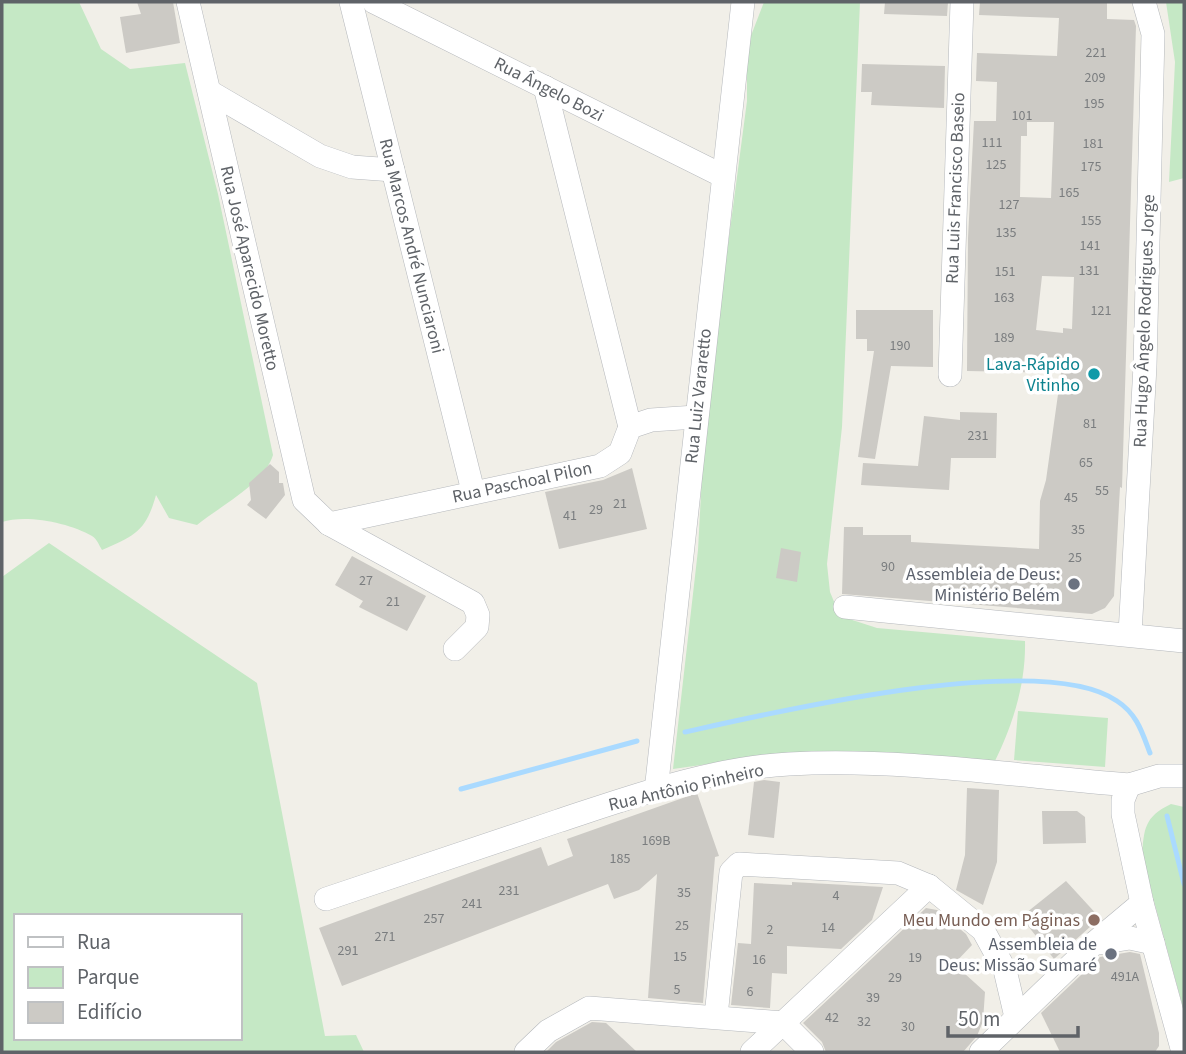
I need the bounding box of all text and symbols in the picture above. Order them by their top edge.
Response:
house number: 221 [1086,43,1106,63]
street label: Rua Ângelo Bozi [489,51,608,128]
house number: 209 [1085,68,1105,88]
street label: Rua Luis Francisco Baseio [940,92,971,284]
house number: 195 [1084,94,1104,114]
house number: 101 [1012,106,1032,126]
house number: 111 [982,133,1002,153]
house number: 181 [1083,134,1103,154]
street label: Rua Marcos André Nunciaroni [373,136,450,356]
house number: 125 [986,155,1006,175]
house number: 175 [1081,157,1101,177]
street label: Rua José Aparecido Moretto [214,163,285,373]
house number: 165 [1059,183,1079,203]
street label: Rua Hugo Ângelo Rodrigues Jorge [1128,194,1161,448]
house number: 127 [999,195,1019,215]
house number: 155 [1081,211,1101,231]
house number: 135 [996,223,1016,243]
house number: 141 [1080,236,1100,256]
house number: 131 [1079,261,1099,281]
house number: 151 [995,262,1015,282]
house number: 163 [994,288,1014,308]
house number: 121 [1091,301,1111,321]
street label: Rua Luiz Vararetto [679,327,718,465]
house number: 189 [994,328,1014,348]
house number: 190 [890,336,910,356]
place label: Lava-Rápido Vitinho [986,352,1080,398]
marker: Lava-Rápido Vitinho [1086,366,1102,382]
house number: 81 [1083,414,1097,434]
house number: 231 [968,426,988,446]
house number: 65 [1079,453,1093,473]
street label: Rua Paschoal Pilon [450,455,594,510]
house number: 55 [1095,481,1109,501]
house number: 45 [1064,488,1078,508]
house number: 21 [613,494,627,514]
house number: 29 [589,500,603,520]
house number: 41 [563,506,577,526]
house number: 35 [1071,520,1085,540]
house number: 25 [1068,548,1082,568]
house number: 90 [881,557,895,577]
place label: Assembleia de Deus: Ministério Belém [906,562,1060,608]
house number: 27 [359,571,373,591]
marker: Assembleia de Deus: Ministério Belém [1066,576,1082,592]
house number: 21 [386,592,400,612]
street label: Rua Antônio Pinheiro [606,757,766,818]
house number: 169B [641,831,671,851]
house number: 185 [610,849,630,869]
house number: 231 [499,881,519,901]
house number: 35 [677,883,691,903]
house number: 4 [833,886,840,906]
house number: 241 [462,894,482,914]
place label: Meu Mundo em Páginas [903,908,1080,933]
house number: 257 [424,909,444,929]
marker: Meu Mundo em Páginas [1086,912,1102,928]
legend [14,914,242,1040]
house number: 25 [675,916,689,936]
house number: 14 [821,918,835,938]
house number: 2 [767,920,774,940]
text: Rua [77,927,111,957]
house number: 271 [375,927,395,947]
place label: Assembleia de Deus: Missão Sumaré [938,932,1097,978]
house number: 291 [338,941,358,961]
marker: Assembleia de Deus: Missão Sumaré [1103,946,1119,962]
house number: 15 [673,947,687,967]
house number: 19 [908,948,922,968]
house number: 16 [752,950,766,970]
text: Parque [77,962,139,992]
house number: 491A [1111,967,1140,987]
house number: 29 [888,968,902,988]
house number: 5 [674,980,681,1000]
house number: 6 [747,982,754,1002]
house number: 39 [866,988,880,1008]
scale bar [948,995,1078,1038]
text: Edifício [77,997,142,1027]
text: 50 m [958,1004,1000,1034]
house number: 42 [825,1008,839,1028]
house number: 32 [857,1012,871,1032]
house number: 30 [901,1017,915,1037]

